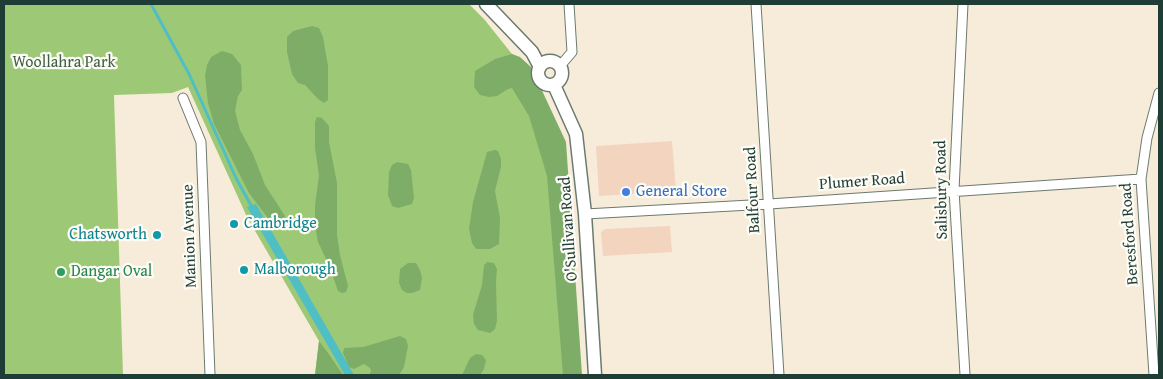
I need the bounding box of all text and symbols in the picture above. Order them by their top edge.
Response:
park label: Woollahra Park [12,53,116,73]
street label: Salisbury Road [932,140,952,240]
street label: Balfour Road [741,146,765,234]
street label: Plumer Road [818,169,906,195]
street label: O'Sullivan Road [556,176,582,282]
place label: General Store [636,182,727,202]
street label: Beresford Road [1117,182,1143,286]
street label: Manion Avenue [179,184,201,288]
marker: General Store [620,186,632,198]
place label: Cambridge [244,214,317,234]
marker: Cambridge [228,218,240,230]
place label: Chatsworth [69,225,147,245]
marker: Chatsworth [151,229,163,241]
place label: Malborough [254,260,336,280]
place label: Dangar Oval [71,262,152,282]
marker: Malborough [238,264,250,276]
marker: Dangar Oval [55,266,67,278]

